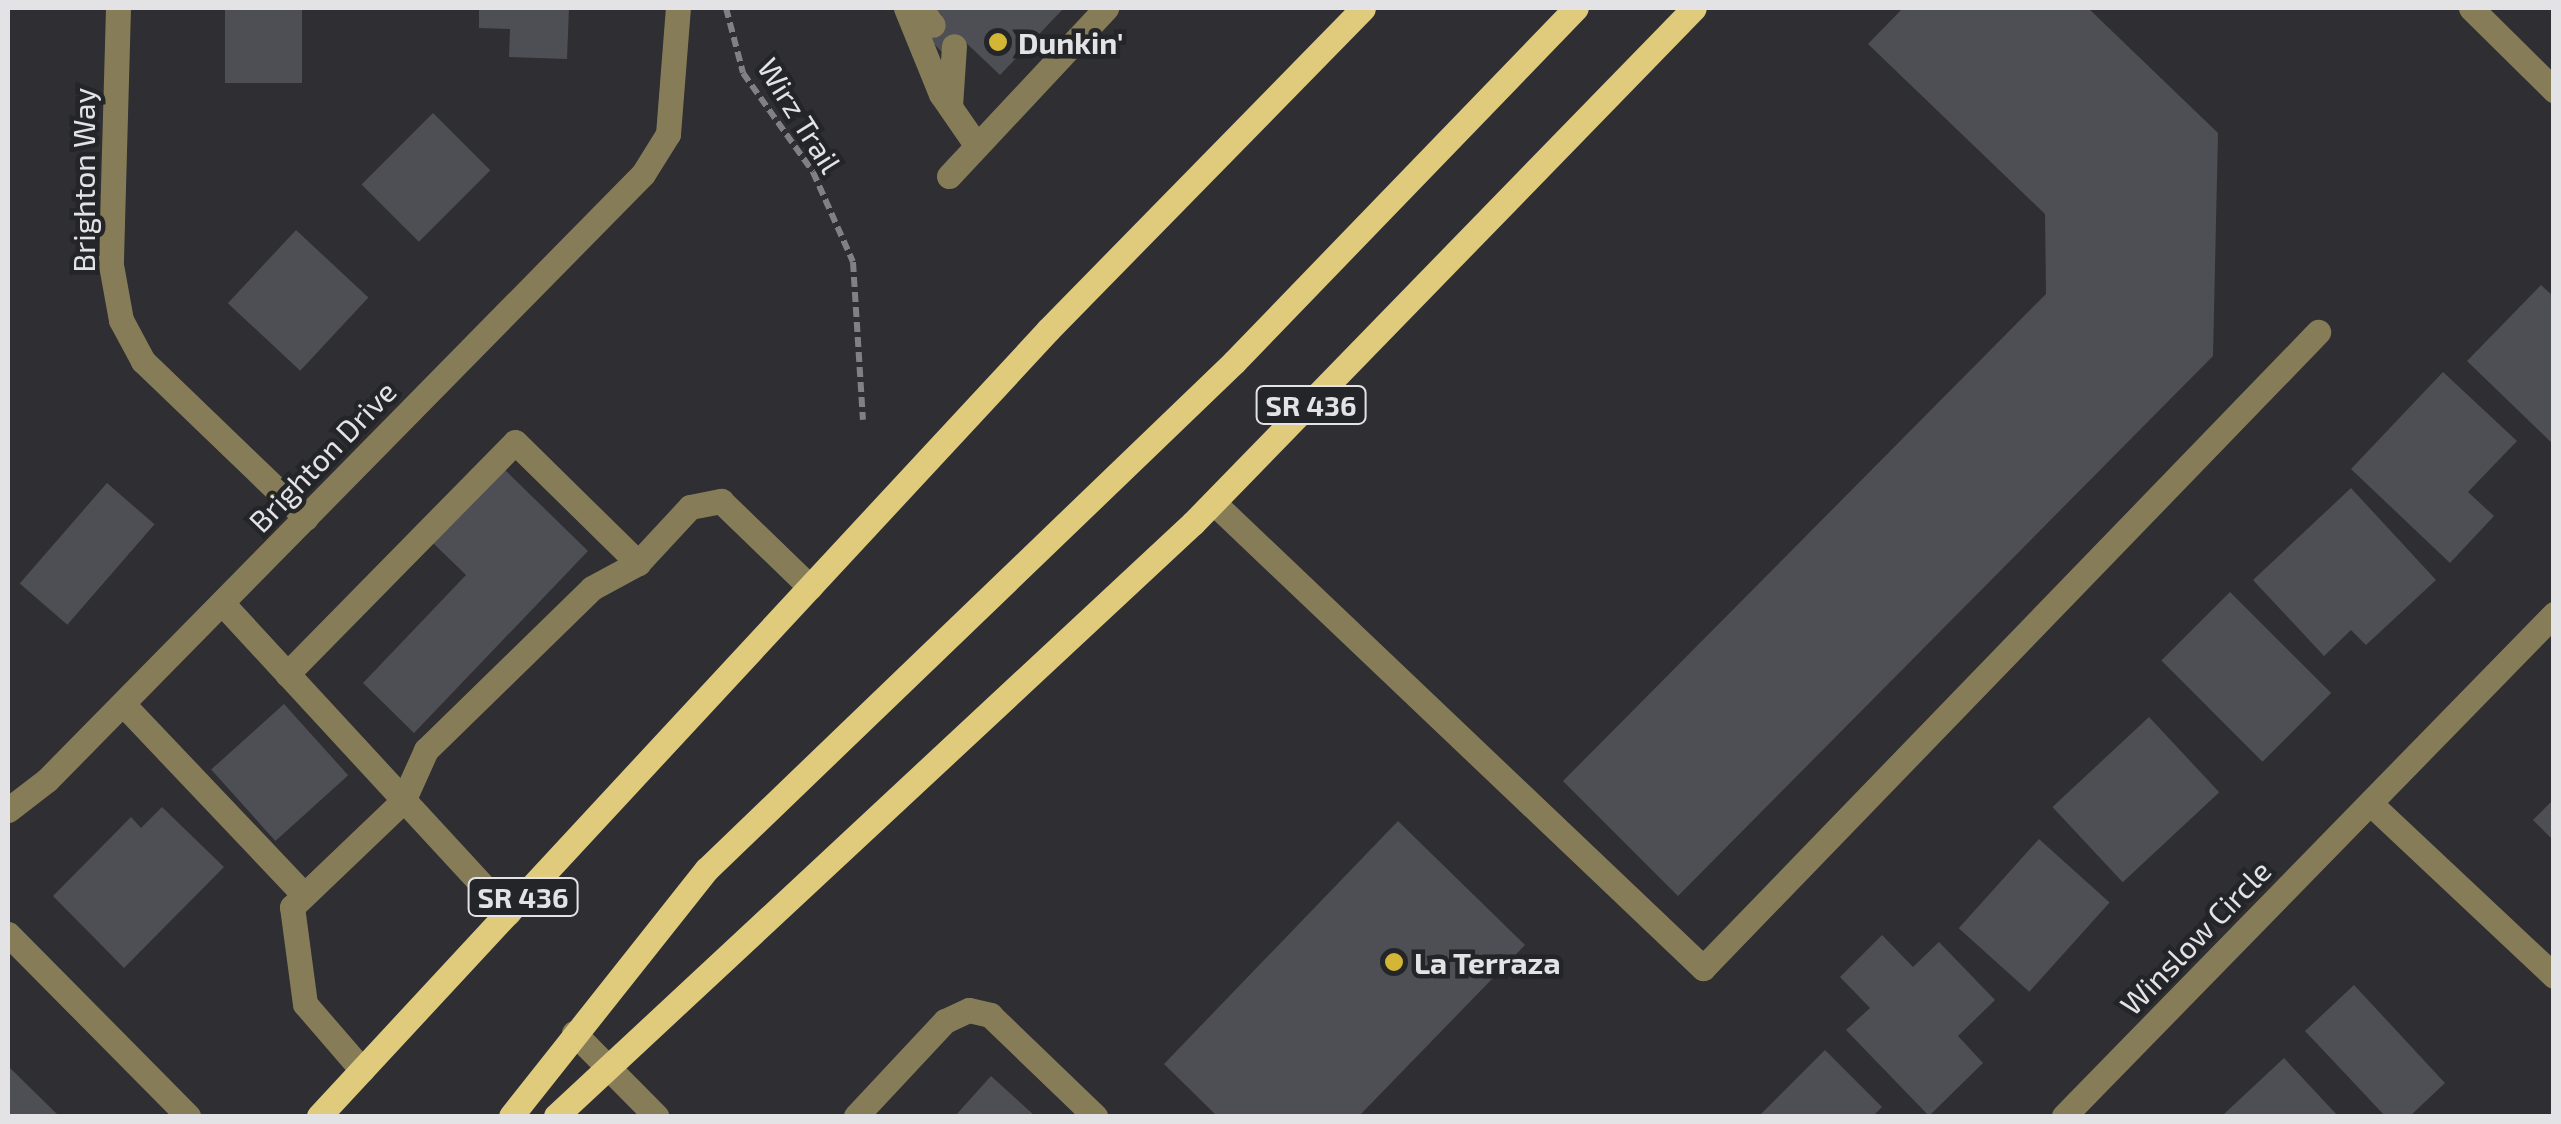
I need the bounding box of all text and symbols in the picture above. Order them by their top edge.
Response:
place label: Dunkin' [1018,24,1123,60]
marker: Dunkin' [987,31,1009,53]
street label: Wirz Trail [750,51,850,179]
street label: Brighton Way [65,87,101,273]
street label: Brighton Drive [241,373,403,539]
road number: SR 436 [1254,382,1368,428]
street label: Winslow Circle [2112,852,2278,1022]
road number: SR 436 [466,874,580,920]
place label: La Terraza [1414,944,1561,980]
marker: La Terraza [1383,951,1405,973]

